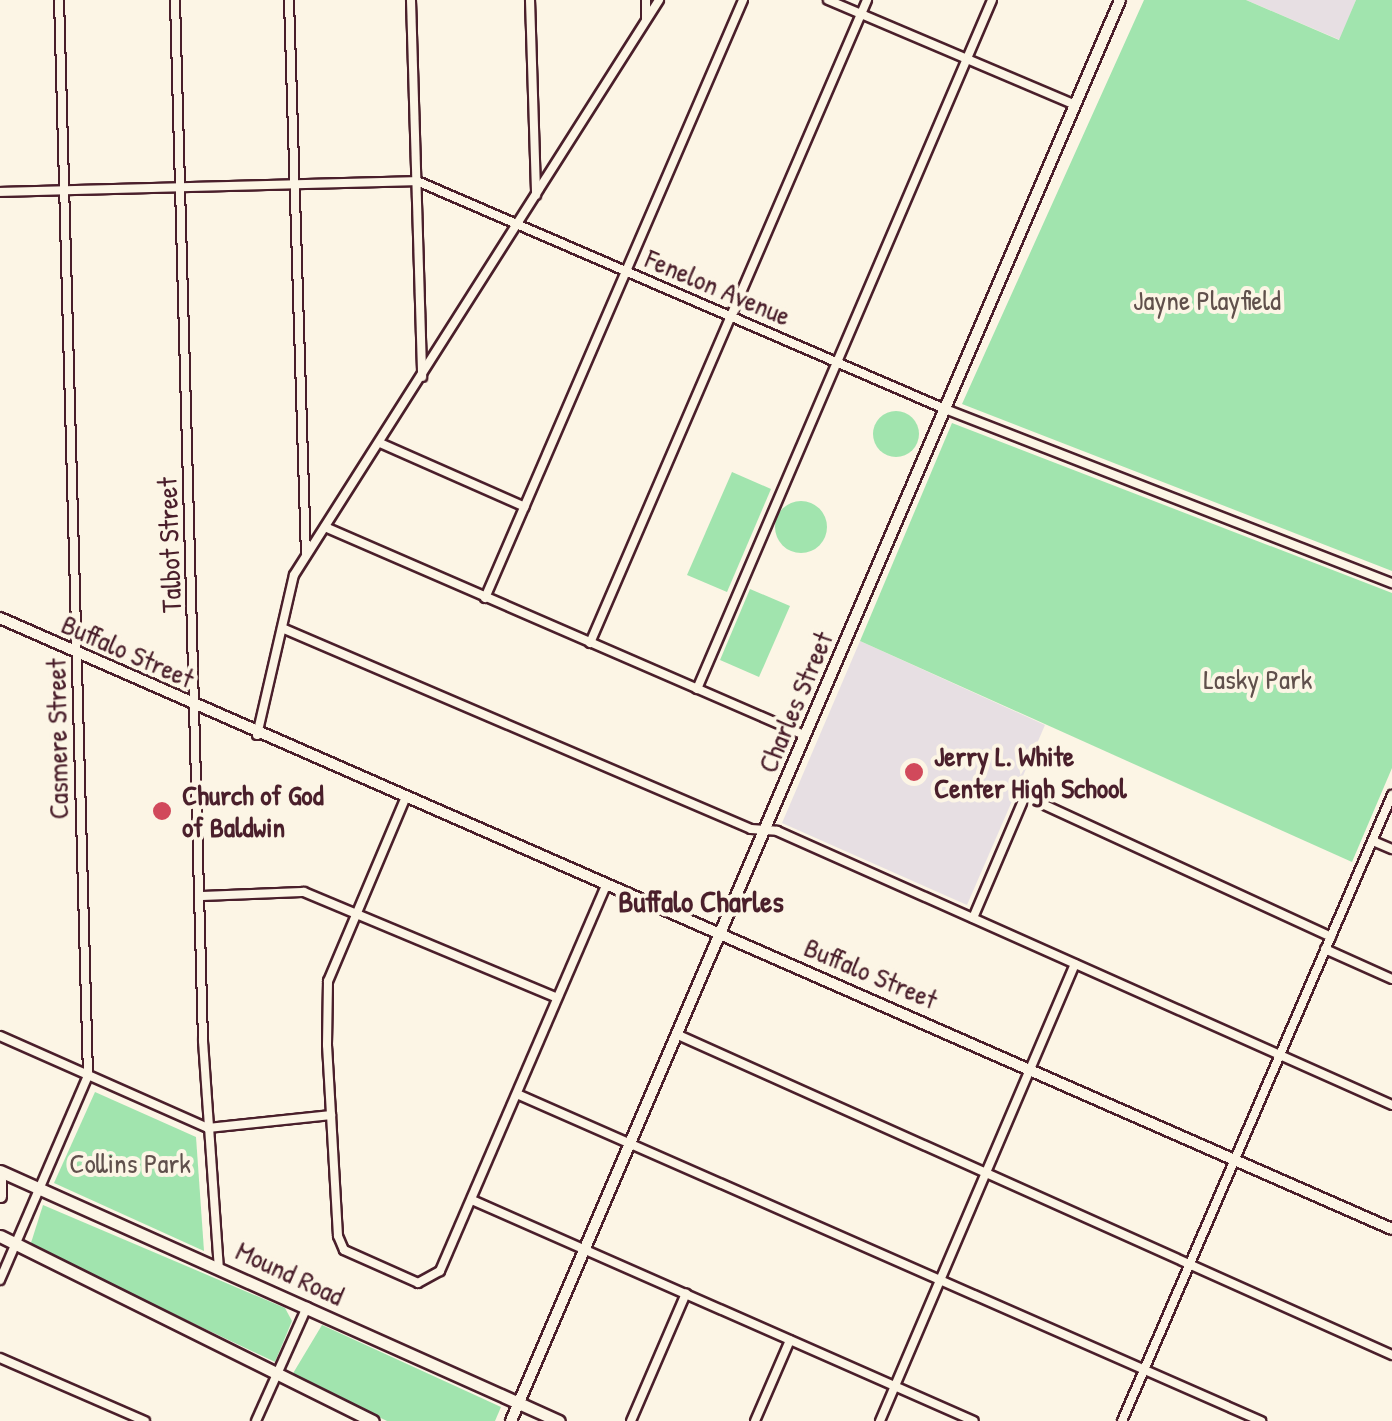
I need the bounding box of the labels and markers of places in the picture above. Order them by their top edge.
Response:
place label: Jerry L. White Center High School [934,739,1127,805]
marker: Jerry L. White Center High School [903,761,925,783]
place label: Church of God of Baldwin [182,778,324,844]
marker: Church of God of Baldwin [151,800,173,822]

